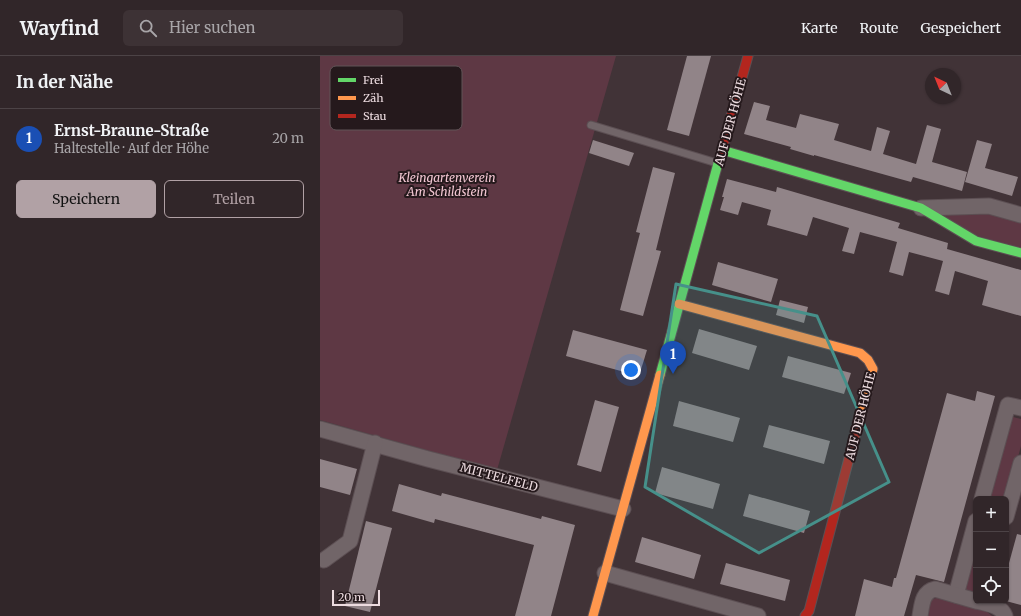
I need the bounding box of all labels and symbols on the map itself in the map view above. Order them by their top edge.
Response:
legend [330,66,462,130]
north arrow [925,68,961,104]
text: Frei [363,73,384,87]
street label: AUF DER HÖHE [711,76,749,168]
text: Zäh [363,91,384,105]
text: Stau [363,109,387,123]
park label: Kleingartenverein Am Schildstein [397,170,496,199]
pin: 1 [660,341,686,374]
your location [621,360,641,380]
street label: AUF DER HÖHE [842,370,878,462]
street label: MITTELFELD [459,459,539,495]
scale bar [332,588,380,607]

